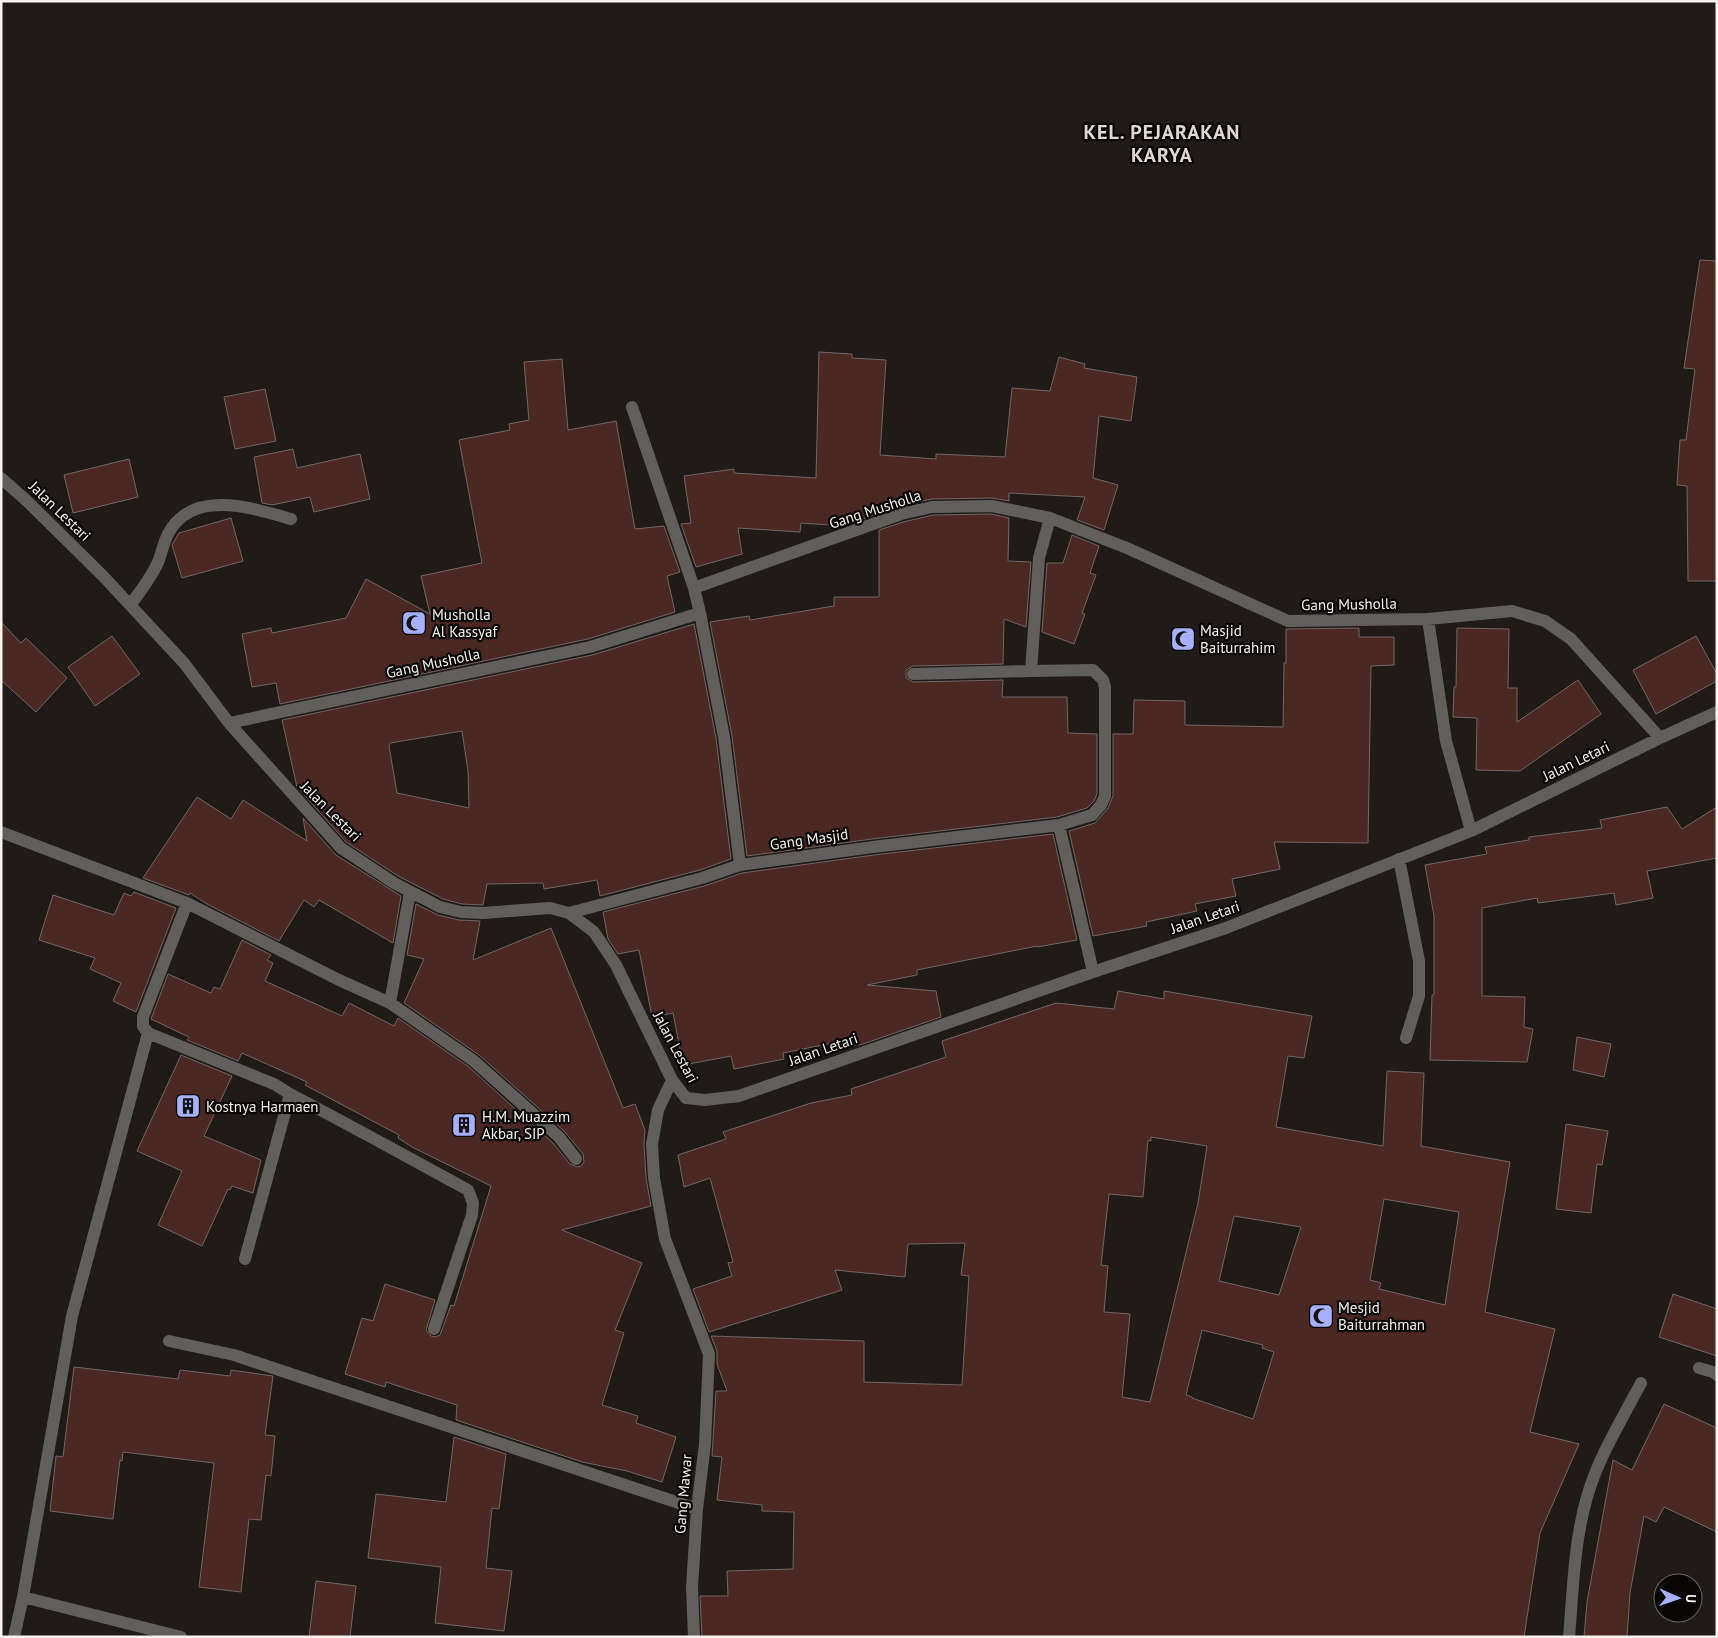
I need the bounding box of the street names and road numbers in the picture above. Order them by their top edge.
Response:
street label: Jalan Lestari [25,476,95,545]
street label: Gang Musholla [827,485,923,533]
street label: Gang Musholla [1301,594,1397,614]
street label: Gang Musholla [384,644,482,682]
street label: Jalan Letari [1539,737,1613,786]
street label: Jalan Lestari [296,776,365,845]
street label: Gang Masjid [769,824,849,854]
street label: Jalan Letari [1167,896,1242,938]
street label: Jalan Lestari [649,1007,703,1086]
street label: Jalan Letari [785,1028,860,1070]
street label: Gang Mawar [670,1453,696,1535]

